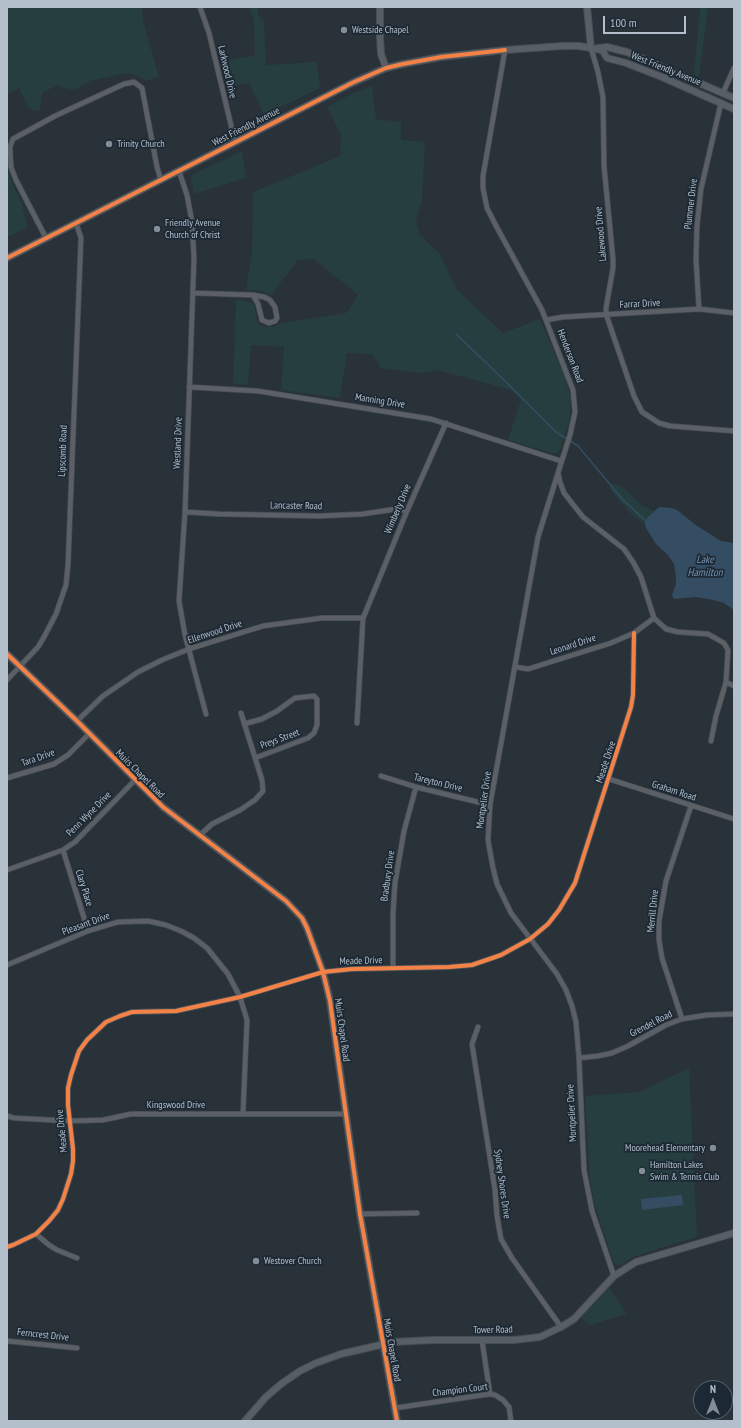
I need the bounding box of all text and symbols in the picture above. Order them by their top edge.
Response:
scale bar [605,8,688,34]
text: 100 m [610,15,637,30]
place label: Westside Chapel [352,24,409,36]
marker: Westside Chapel [339,25,349,35]
street label: Larkwood Drive [215,44,239,100]
street label: West Friendly Avenue [629,50,703,88]
street label: West Friendly Avenue [210,105,282,149]
place label: Trinity Church [117,138,165,150]
marker: Trinity Church [104,139,114,149]
street label: Plummer Drive [682,178,700,230]
street label: Lakewood Drive [593,206,609,262]
place label: Friendly Avenue Church of Christ [165,217,220,240]
marker: Friendly Avenue Church of Christ [152,224,162,234]
street label: Farrar Drive [619,297,661,311]
street label: Henderson Road [554,328,586,384]
street label: Manning Drive [354,391,406,411]
street label: Westland Drive [171,417,185,469]
street label: Lipscomb Road [56,425,70,477]
street label: Wimberly Drive [382,482,414,536]
street label: Lancaster Road [270,500,322,512]
water label: Lake Hamilton [688,553,722,579]
street label: Ellenwood Drive [186,618,244,646]
street label: Leonard Drive [548,632,598,658]
street label: Preys Street [259,726,301,752]
street label: Meade Drive [594,740,618,784]
street label: Tara Drive [20,746,56,770]
street label: Muirs Chapel Road [113,747,167,801]
street label: Montpelier Drive [474,770,494,830]
street label: Tareyton Drive [412,771,464,795]
street label: Graham Road [650,778,698,804]
street label: Penn Wyne Drive [64,789,114,839]
street label: Bradbury Drive [378,850,398,902]
street label: Clary Place [72,868,96,908]
street label: Merrill Drive [645,889,661,933]
street label: Pleasant Drive [61,910,111,938]
street label: Meade Drive [339,954,383,968]
street label: Muirs Chapel Road [332,997,352,1063]
street label: Grendel Road [628,1008,674,1040]
street label: Montpelier Drive [564,1084,580,1142]
street label: Kingswood Drive [147,1099,205,1111]
street label: Meade Drive [54,1109,70,1153]
place label: Moorehead Elementary [625,1142,705,1154]
marker: Moorehead Elementary [708,1143,718,1153]
street label: Sydney Shores Drive [491,1148,513,1220]
place label: Hamilton Lakes Swim & Tennis Club [650,1159,719,1182]
marker: Hamilton Lakes Swim & Tennis Club [637,1166,647,1176]
place label: Westover Church [264,1255,322,1267]
marker: Westover Church [251,1256,261,1266]
street label: Muirs Chapel Road [381,1317,403,1383]
street label: Tower Road [473,1324,513,1336]
street label: Ferncrest Drive [16,1326,70,1344]
north arrow [693,1380,733,1420]
street label: Champion Court [432,1381,488,1399]
text: N [710,1382,716,1396]

